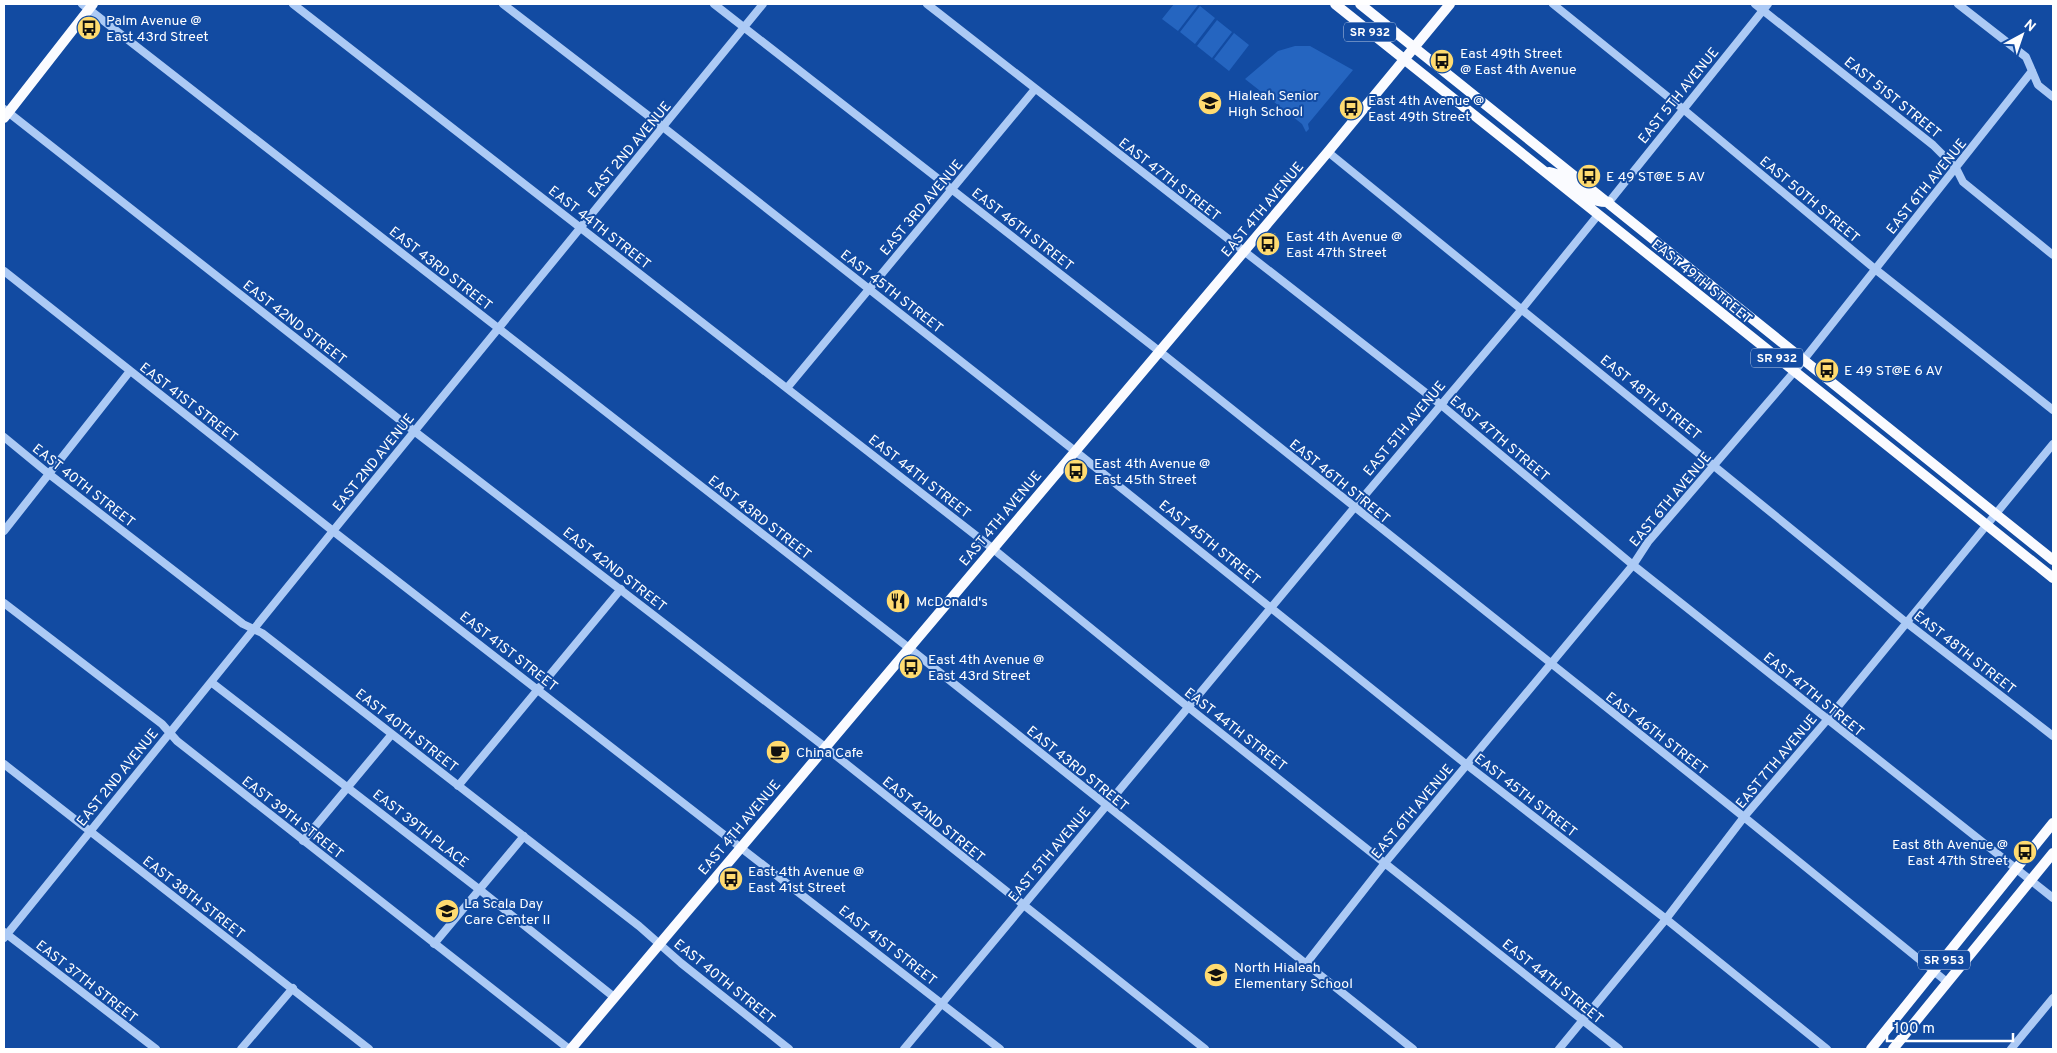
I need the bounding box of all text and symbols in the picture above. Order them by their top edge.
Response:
north arrow [1997,10,2047,60]
place label: Palm Avenue @ East 43rd Street [106,13,209,46]
bus stop icon: Palm Avenue @ East 43rd Street [76,15,102,41]
text: N [2020,16,2039,36]
road number: SR 932 [1344,22,1396,42]
street label: EAST 5TH AVENUE [1635,44,1723,148]
place label: East 49th Street @ East 4th Avenue [1460,46,1576,79]
bus stop icon: East 49th Street @ East 4th Avenue [1429,48,1455,74]
street label: EAST 51ST STREET [1840,54,1944,143]
place label: Hialeah Senior High School [1228,88,1319,121]
school or university icon: Hialeah Senior High School [1197,90,1223,116]
place label: East 4th Avenue @ East 49th Street [1368,93,1484,126]
bus stop icon: East 4th Avenue @ East 49th Street [1338,95,1364,121]
street label: EAST 2ND AVENUE [585,98,675,202]
street label: EAST 47TH STREET [1115,135,1223,225]
street label: EAST 6TH AVENUE [1883,136,1971,238]
street label: EAST 50TH STREET [1756,153,1863,247]
street label: EAST 3RD AVENUE [877,157,967,259]
street label: EAST 4TH AVENUE [1218,159,1308,261]
bus stop icon: E 49 ST@E 5 AV [1576,163,1602,189]
place label: E 49 ST@E 5 AV [1606,169,1705,186]
street label: EAST 44TH STREET [544,183,654,273]
street label: EAST 46TH STREET [968,185,1076,275]
street label: EAST 43RD STREET [385,224,495,315]
place label: East 4th Avenue @ East 47th Street [1286,229,1402,262]
bus stop icon: East 4th Avenue @ East 47th Street [1255,231,1281,257]
street label: EAST 49TH STREET [1647,236,1755,328]
street label: EAST 45TH STREET [836,247,946,337]
street label: EAST 42ND STREET [239,277,349,369]
road number: SR 932 [1751,348,1803,368]
street label: EAST 48TH STREET [1596,352,1704,444]
bus stop icon: E 49 ST@E 6 AV [1814,357,1840,383]
street label: EAST 41ST STREET [136,360,241,447]
place label: E 49 ST@E 6 AV [1844,363,1943,380]
street label: EAST 5TH AVENUE [1360,378,1450,480]
street label: EAST 47TH STREET [1446,393,1552,486]
street label: EAST 2ND AVENUE [330,411,419,515]
street label: EAST 44TH STREET [864,432,974,522]
street label: EAST 46TH STREET [1285,436,1393,528]
street label: EAST 40TH STREET [28,441,138,532]
street label: EAST 6TH AVENUE [1627,449,1716,551]
place label: East 4th Avenue @ East 45th Street [1094,456,1210,489]
bus stop icon: East 4th Avenue @ East 45th Street [1063,458,1089,484]
street label: EAST 4TH AVENUE [956,468,1046,570]
street label: EAST 43RD STREET [704,473,814,564]
street label: EAST 45TH STREET [1155,497,1263,589]
street label: EAST 42ND STREET [559,524,669,616]
restaurant icon: McDonald's [885,588,911,614]
place label: McDonald's [916,594,988,611]
street label: EAST 48TH STREET [1910,608,2019,698]
street label: EAST 41ST STREET [456,609,561,696]
street label: EAST 47TH STREET [1759,649,1867,741]
place label: East 4th Avenue @ East 43rd Street [928,652,1044,685]
bus stop icon: East 4th Avenue @ East 43rd Street [898,654,924,680]
street label: EAST 44TH STREET [1180,685,1290,775]
street label: EAST 40TH STREET [351,686,461,777]
street label: EAST 46TH STREET [1602,689,1710,779]
street label: EAST 7TH AVENUE [1733,711,1822,813]
street label: EAST 43RD STREET [1023,723,1131,816]
street label: EAST 2ND AVENUE [74,726,163,830]
cafe icon: China Cafe [765,739,791,765]
place label: China Cafe [796,745,863,762]
street label: EAST 45TH STREET [1470,751,1580,841]
street label: EAST 6TH AVENUE [1369,761,1458,863]
street label: EAST 39TH STREET [238,773,346,863]
street label: EAST 42ND STREET [878,774,988,867]
street label: EAST 4TH AVENUE [695,777,785,879]
street label: EAST 39TH PLACE [369,786,471,872]
street label: EAST 5TH AVENUE [1005,804,1095,906]
place label: East 8th Avenue @ East 47th Street [1892,837,2008,870]
bus stop icon: East 8th Avenue @ East 47th Street [2012,839,2038,865]
street label: EAST 38TH STREET [139,853,247,943]
place label: East 4th Avenue @ East 41st Street [748,864,864,897]
bus stop icon: East 4th Avenue @ East 41st Street [718,866,744,892]
place label: La Scala Day Care Center II [464,896,550,929]
school or university icon: La Scala Day Care Center II [434,898,460,924]
street label: EAST 41ST STREET [835,903,940,990]
street label: EAST 40TH STREET [670,936,778,1028]
street label: EAST 44TH STREET [1498,936,1606,1028]
street label: EAST 37TH STREET [32,937,140,1027]
road number: SR 953 [1918,950,1970,970]
place label: North Hialeah Elementary School [1234,960,1353,993]
school or university icon: North Hialeah Elementary School [1203,962,1229,988]
scale bar [1887,1010,2013,1042]
text: 100 m [1894,1020,1935,1039]

